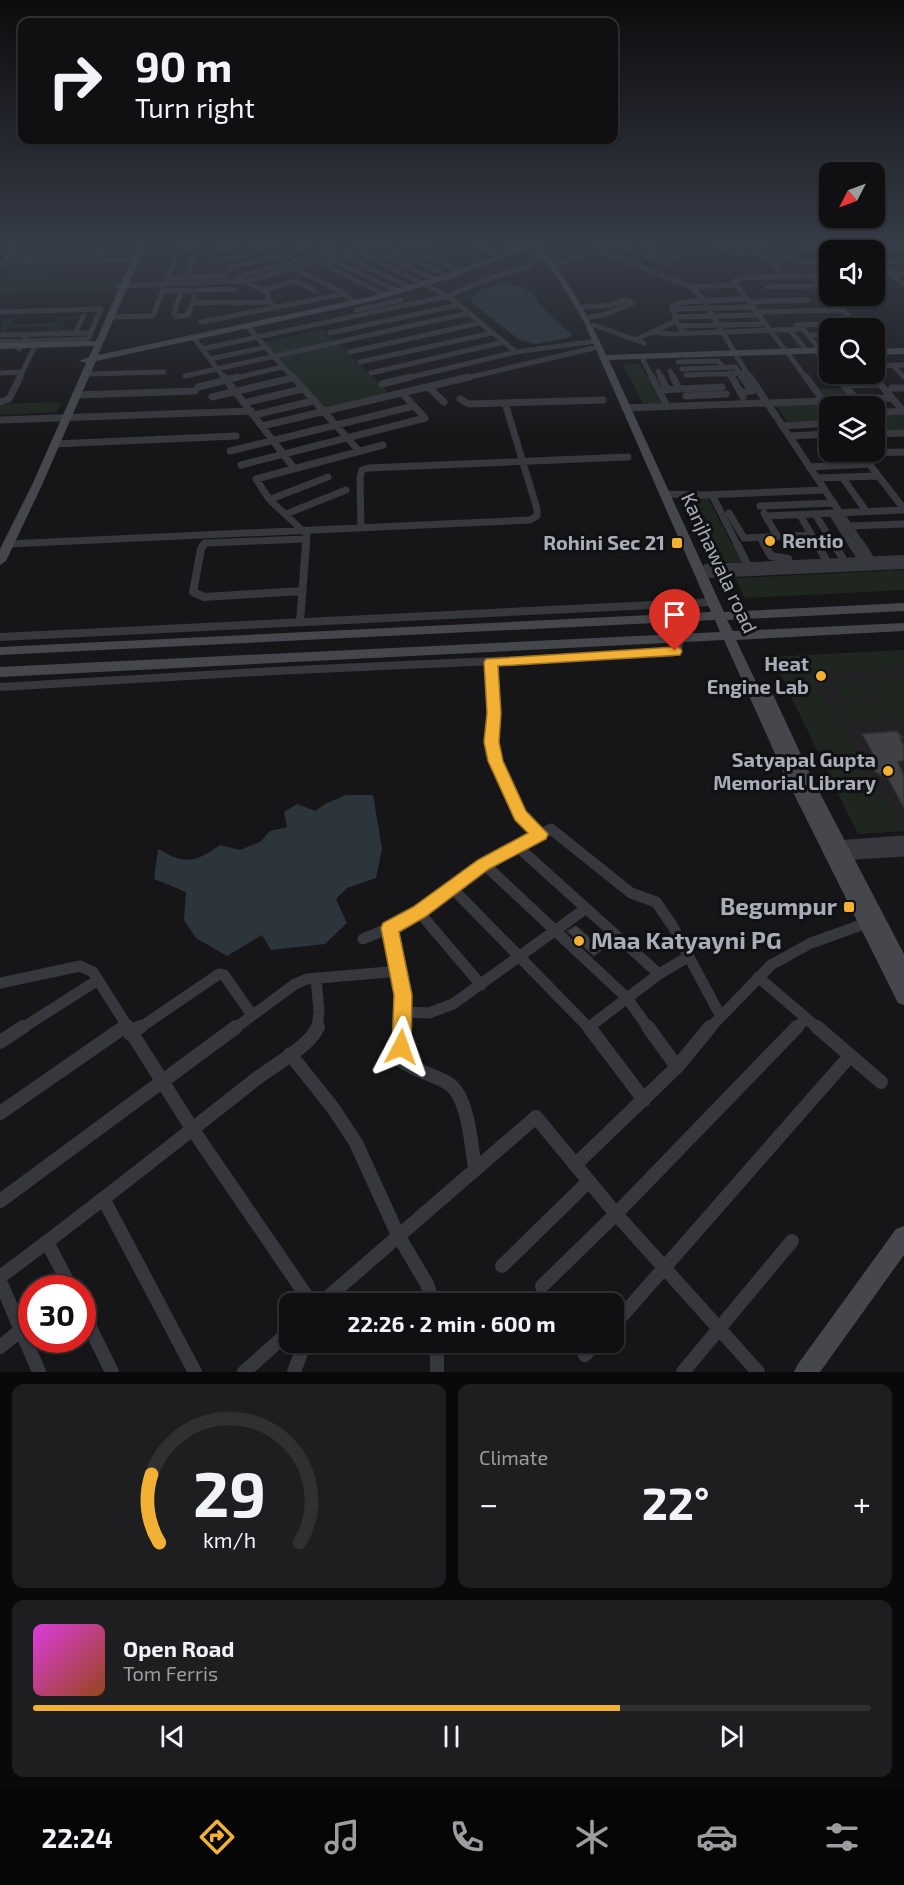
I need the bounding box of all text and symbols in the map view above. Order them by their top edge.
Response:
text: 90 m [135,40,232,90]
icon: right [36,42,114,120]
text: Turn right [135,91,255,123]
north arrow [819,162,885,228]
map controls [819,162,885,462]
button: sound [819,240,885,306]
button: search [819,318,885,384]
button: layers [819,396,885,462]
street label: Kanjhawala road [677,488,763,637]
place label: Rentio [782,528,844,552]
place label: Rohini Sec 21 [543,530,665,554]
marker: Rentio [763,534,777,548]
marker: Rohini Sec 21 [670,536,684,550]
pin [649,589,700,651]
icon: arrive [658,598,691,631]
place label: Heat Engine Lab [707,651,809,698]
marker: Heat Engine Lab [814,669,828,683]
place label: Satyapal Gupta Memorial Library [713,747,877,795]
marker: Satyapal Gupta Memorial Library [881,764,895,778]
place label: Begumpur [720,891,838,920]
marker: Begumpur [842,900,856,914]
place label: Maa Katyayni PG [591,925,781,954]
marker: Maa Katyayni PG [572,934,586,948]
position arrow [369,1015,433,1079]
speed limit sign: 30 [18,1275,96,1353]
text: 22:26 · 2 min · 600 m [347,1310,556,1336]
text: Climate [479,1445,548,1469]
text: 29 [192,1455,266,1530]
text: 22° [642,1475,709,1529]
text: − [479,1483,498,1523]
text: + [853,1483,871,1523]
text: km/h [202,1527,256,1552]
text: Open Road [123,1635,235,1661]
text: Tom Ferris [123,1661,218,1685]
icon: previous [156,1720,189,1753]
icon: pause [435,1720,468,1753]
icon: next [715,1720,748,1753]
icon: directions [196,1816,238,1858]
icon: music [321,1816,363,1858]
icon: phone [446,1816,488,1858]
icon: climate [571,1816,613,1858]
icon: car [696,1816,738,1858]
icon: filters [821,1816,863,1858]
text: 22:24 [41,1821,113,1853]

